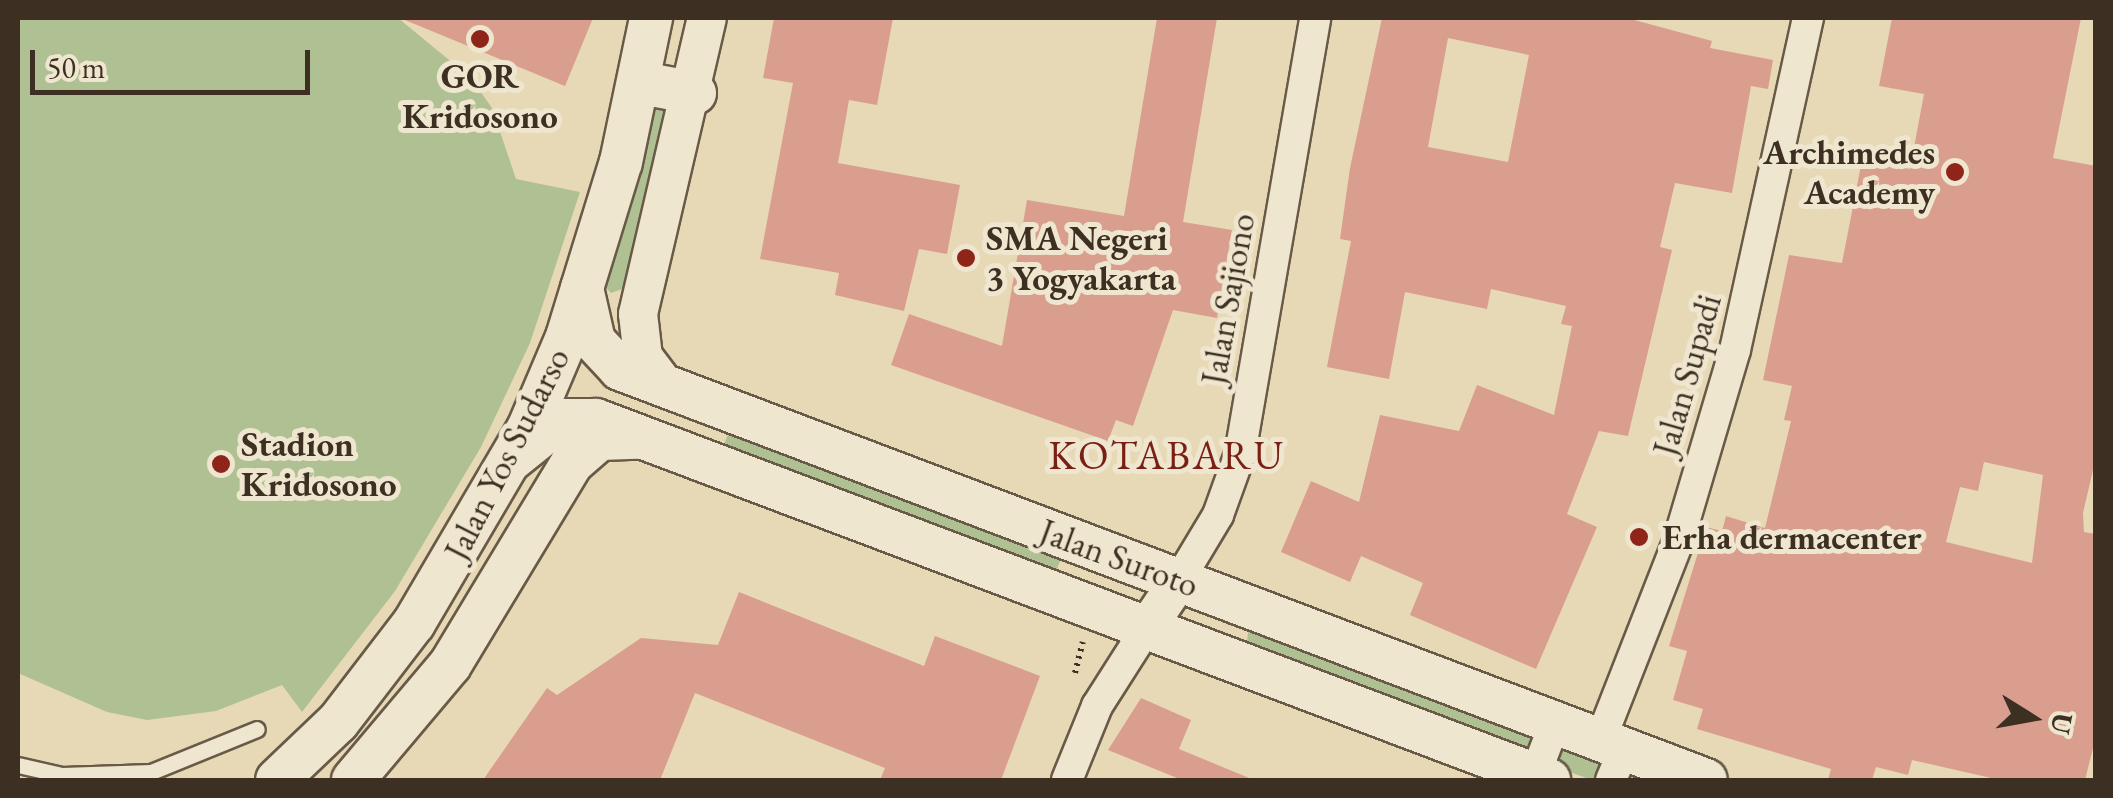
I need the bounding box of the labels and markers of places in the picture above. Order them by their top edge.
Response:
marker: GOR Kridosono [469,28,491,50]
place label: GOR Kridosono [402,55,558,137]
place label: Archimedes Academy [1763,131,1935,213]
marker: Archimedes Academy [1944,161,1966,183]
place label: SMA Negeri 3 Yogyakarta [986,217,1176,299]
marker: SMA Negeri 3 Yogyakarta [955,247,977,269]
place label: Stadion Kridosono [241,423,397,505]
marker: Stadion Kridosono [210,453,232,475]
place label: Erha dermacenter [1662,516,1922,558]
marker: Erha dermacenter [1626,524,1652,550]

